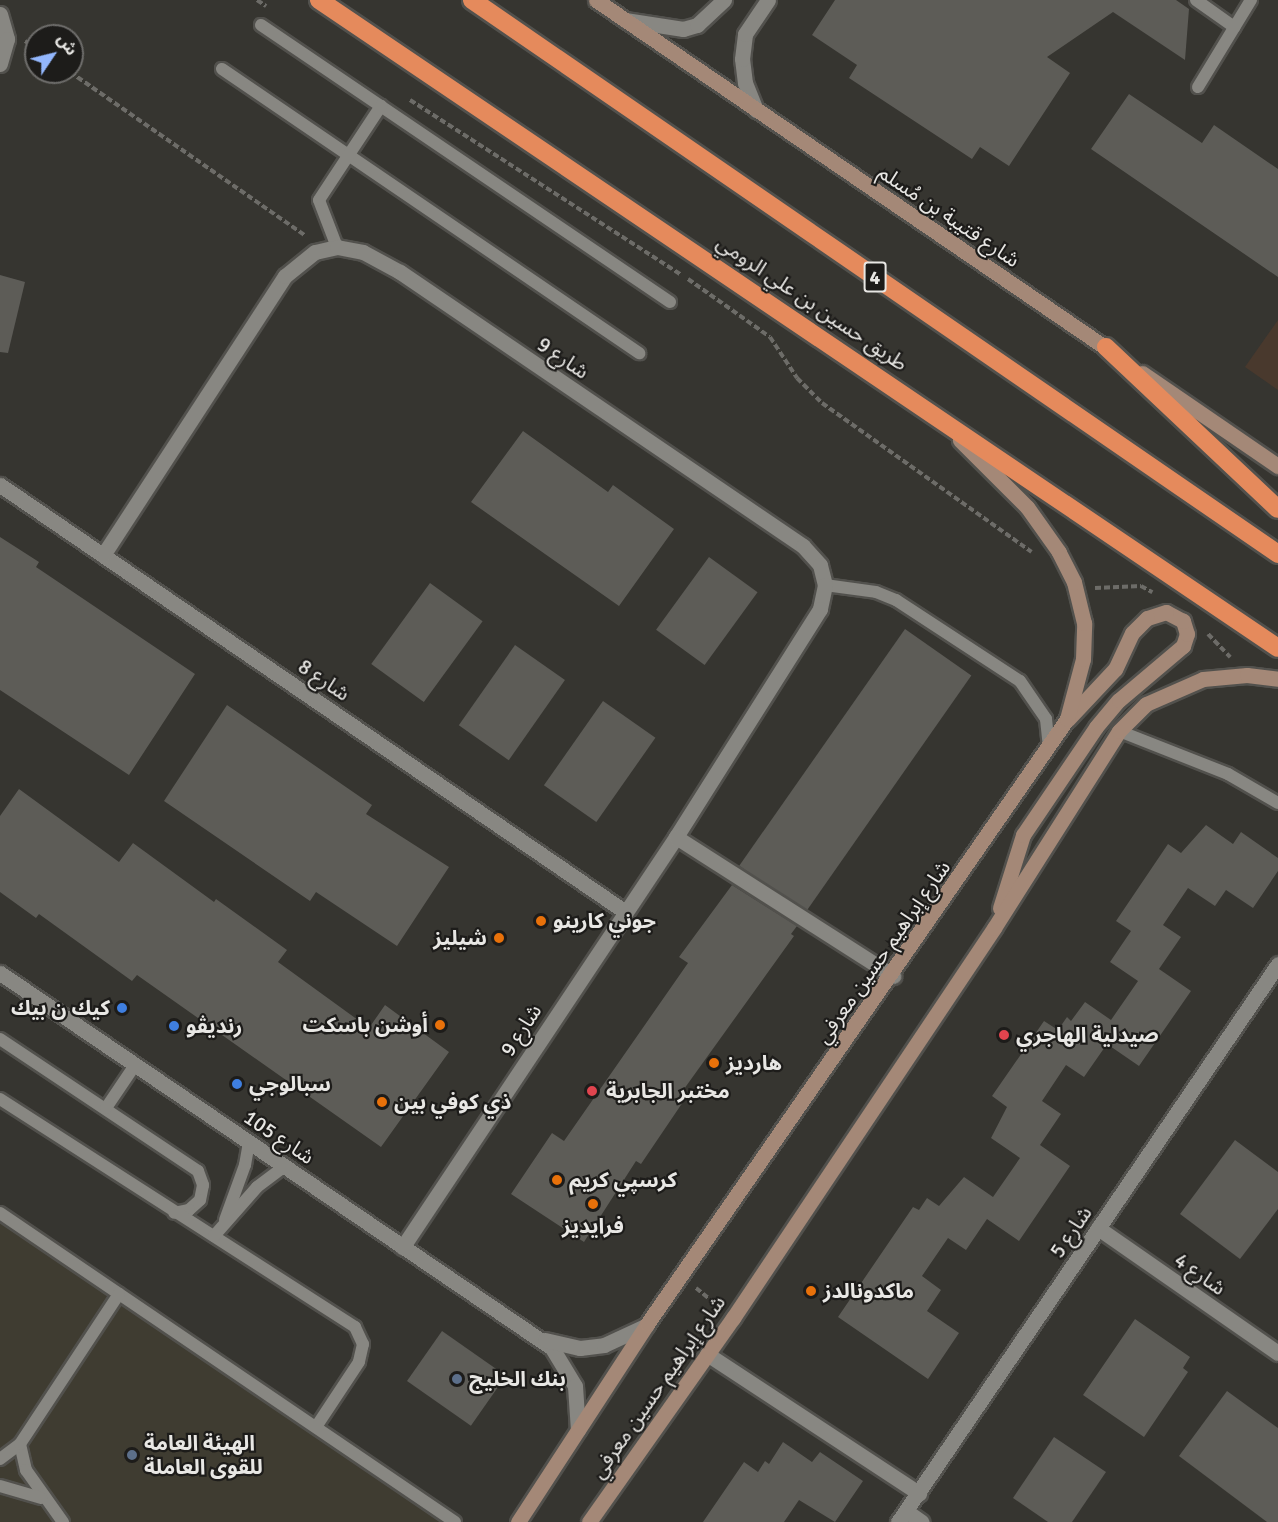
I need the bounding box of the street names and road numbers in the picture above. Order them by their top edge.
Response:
street label: شارع قتيبة بن مُسلم [873,159,1025,273]
street label: طريق حسين بن علي الرومي [712,230,912,376]
road number: 4 [863,260,887,294]
street label: شارع 9 [532,332,594,384]
street label: شارع 8 [293,654,355,706]
street label: شارع إبراهيم حسين معرفي [810,856,956,1048]
street label: شارع 9 [495,999,547,1061]
street label: شارع 105 [239,1104,319,1170]
street label: شارع 5 [1045,1201,1097,1263]
street label: شارع 4 [1169,1247,1231,1301]
street label: شارع إبراهيم حسين معرفي [585,1291,731,1483]

